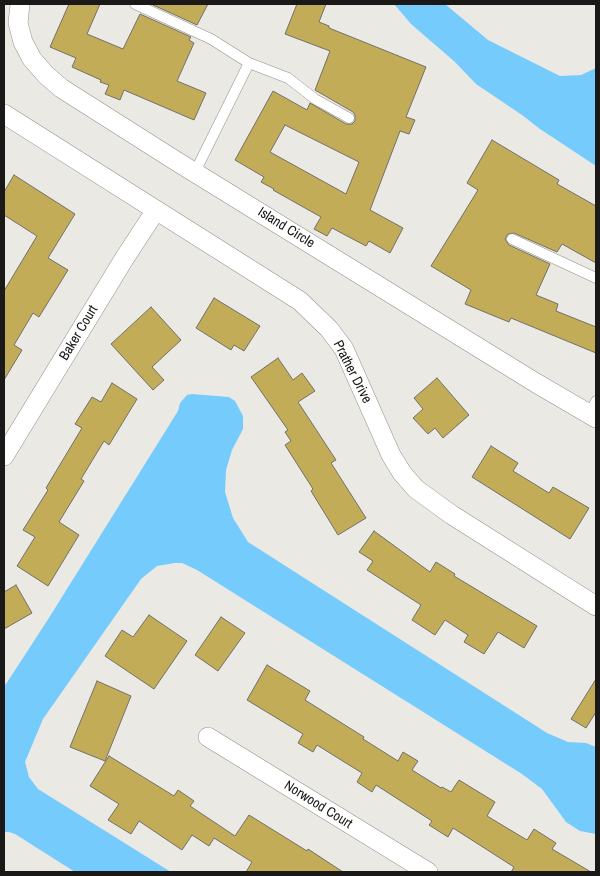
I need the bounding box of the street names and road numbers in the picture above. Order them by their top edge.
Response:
street label: Island Circle [254,204,318,252]
street label: Baker Court [56,302,102,364]
street label: Prather Drive [329,338,375,406]
street label: Norwood Court [281,777,355,833]

